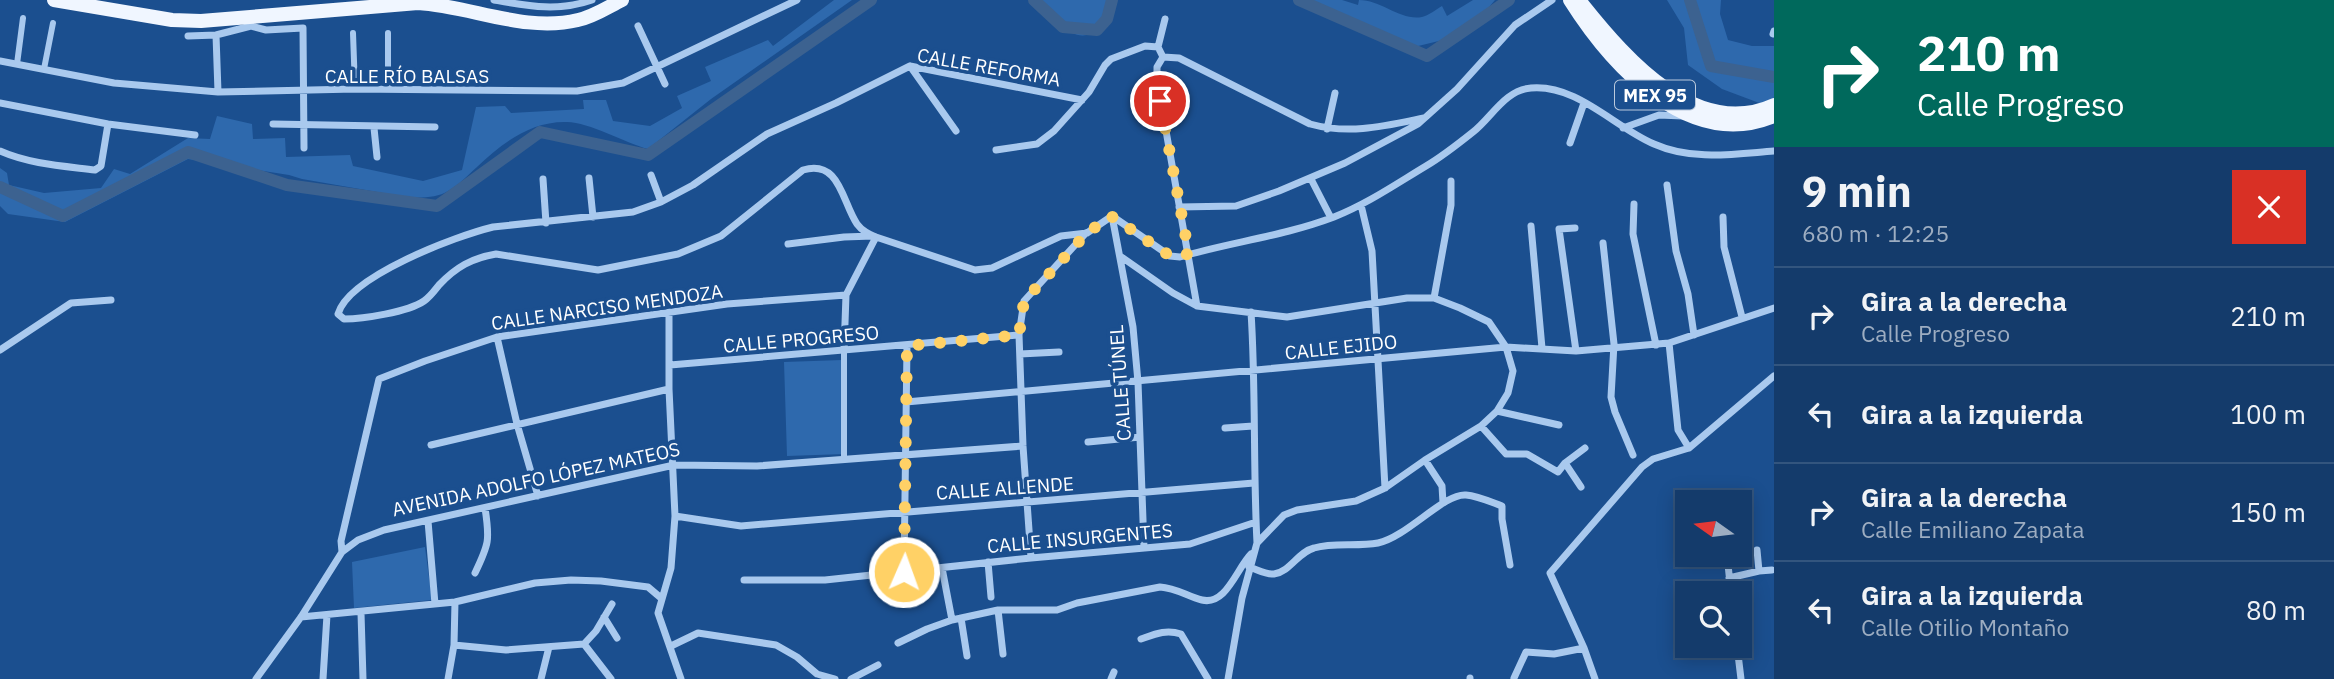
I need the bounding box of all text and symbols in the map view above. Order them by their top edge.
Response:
text: 210 m [1917,21,2061,84]
icon: right [1802,28,1893,119]
street label: CALLE REFORMA [915,43,1063,91]
street label: CALLE RÍO BALSAS [325,64,489,88]
pin [1130,71,1190,131]
road number: MEX 95 [1615,80,1695,110]
icon: arrive [1141,82,1179,120]
text: Calle Progreso [1917,83,2124,125]
text: 9 min [1802,164,1912,219]
button: close [2232,170,2306,244]
text: 680 m · 12:25 [1802,218,1949,248]
street label: CALLE NARCISO MENDOZA [490,279,724,335]
text: Gira a la derecha [1861,284,2067,318]
icon: right [1802,297,1840,335]
text: 210 m [2230,299,2306,333]
text: Calle Progreso [1861,318,2010,348]
street label: CALLE PROGRESO [722,320,880,358]
street label: CALLE TÚNEL [1104,324,1136,442]
street label: CALLE EJIDO [1284,329,1398,365]
icon: left [1802,395,1840,433]
text: Gira a la izquierda [1861,397,2083,431]
text: 100 m [2230,397,2306,431]
street label: AVENIDA ADOLFO LÓPEZ MATEOS [390,437,682,521]
street label: CALLE ALLENDE [935,471,1075,505]
text: Gira a la derecha [1861,480,2067,514]
north arrow [1675,490,1752,567]
map controls [1675,490,1752,658]
icon: right [1802,493,1840,531]
text: 150 m [2230,495,2306,529]
text: Calle Emiliano Zapata [1861,514,2085,544]
street label: CALLE INSURGENTES [986,518,1174,558]
position arrow [867,535,941,609]
text: Gira a la izquierda [1861,578,2083,612]
button: search [1675,581,1752,658]
icon: left [1802,591,1840,629]
text: 80 m [2246,593,2306,627]
text: Calle Otilio Montaño [1861,612,2069,642]

